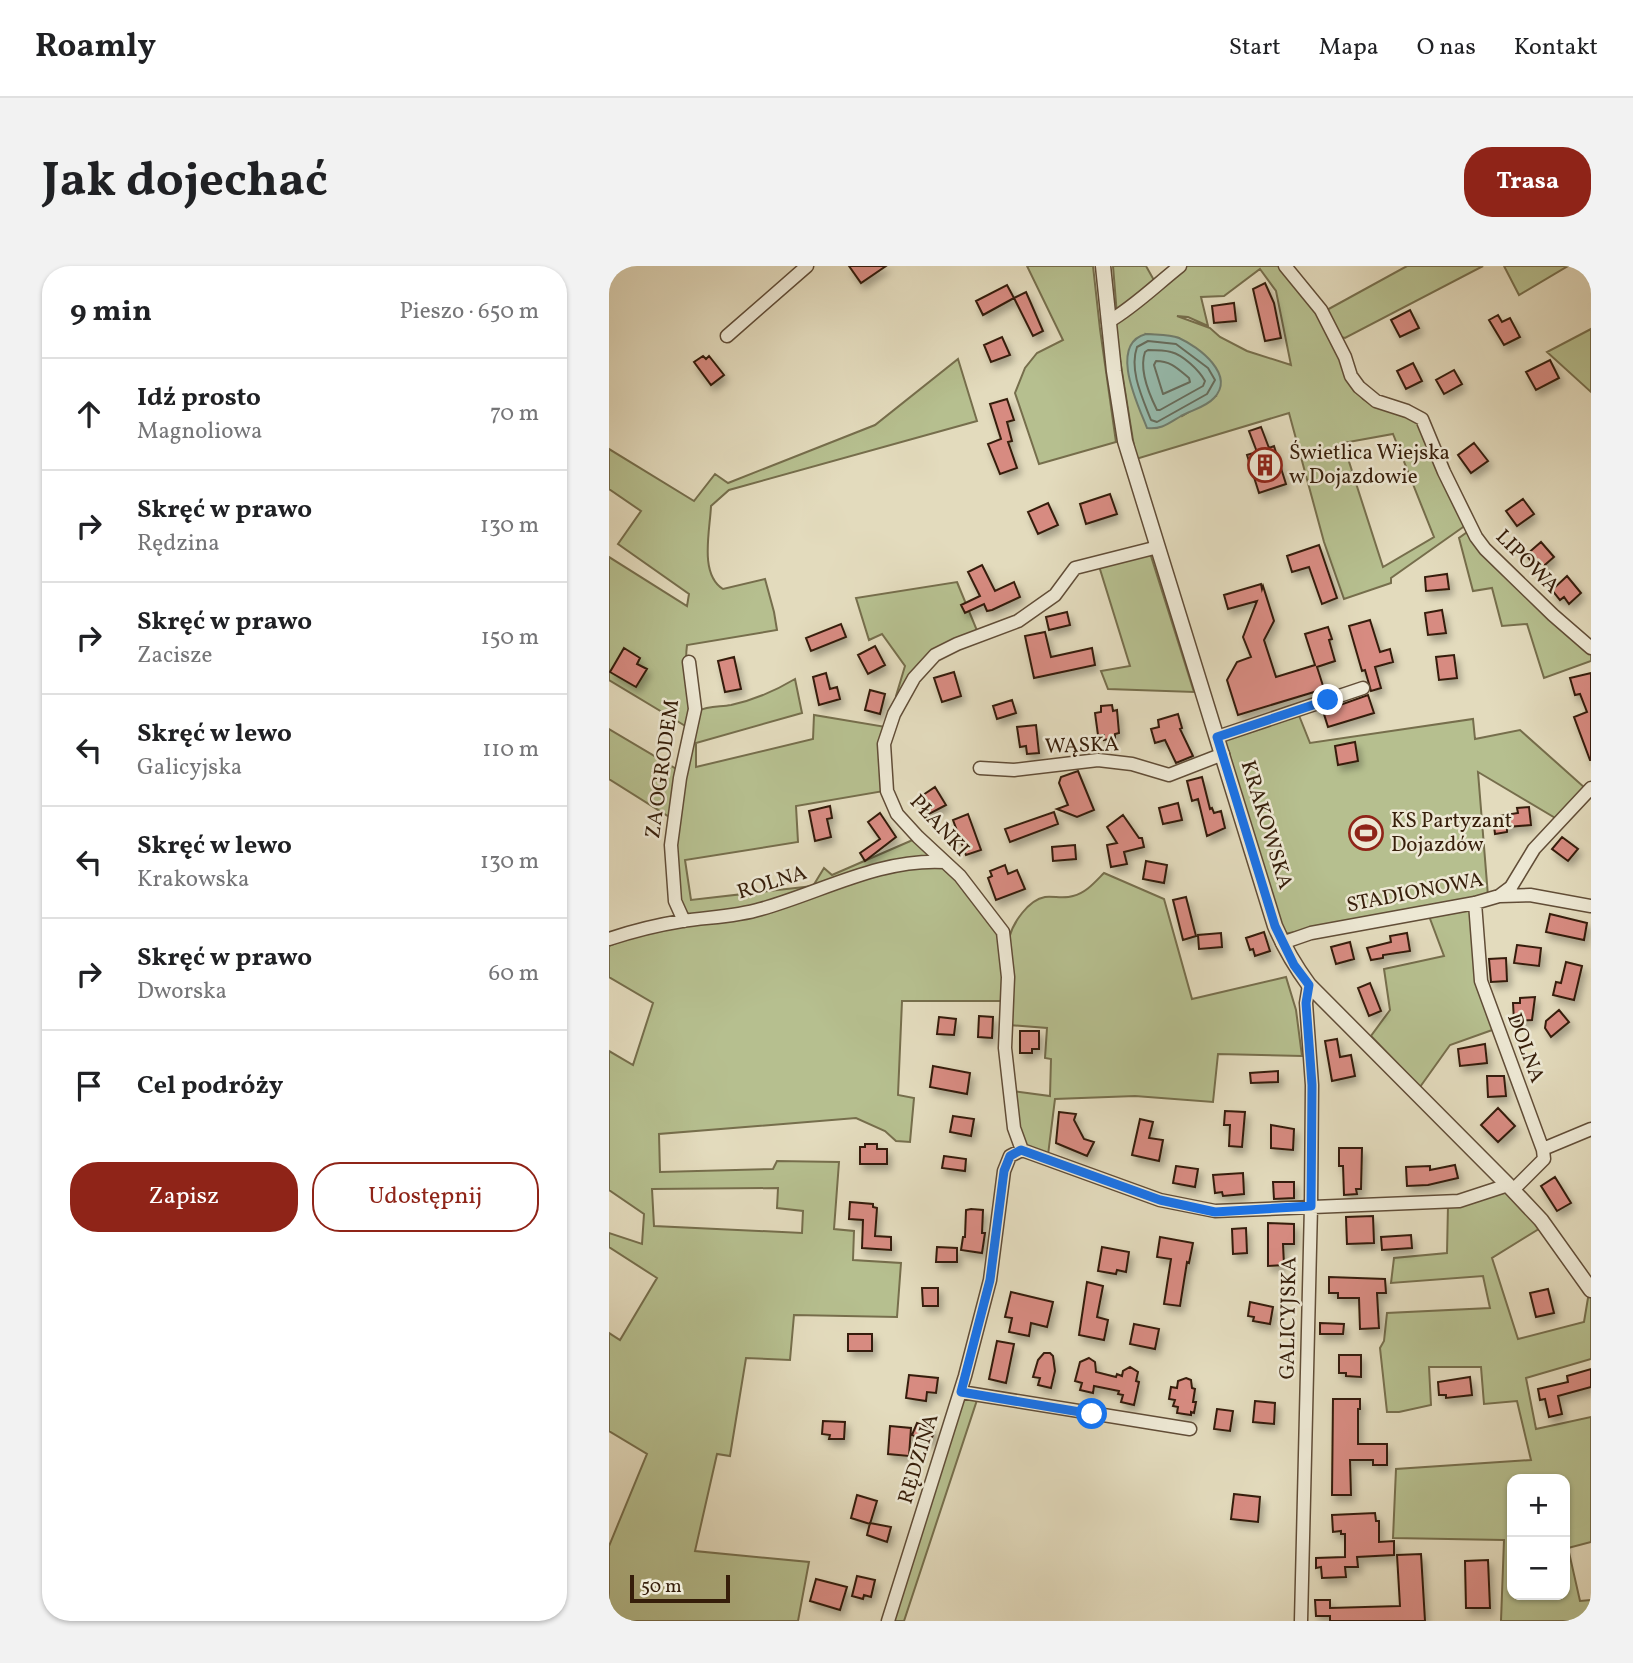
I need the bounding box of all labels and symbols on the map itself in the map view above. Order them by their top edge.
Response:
place label: Świetlica Wiejska w Dojazdowie [1289,439,1450,492]
building icon: Świetlica Wiejska w Dojazdowie [1246,446,1284,484]
street label: LIPOWA [1488,523,1566,601]
route end [1312,684,1343,715]
street label: ZA OGRODEM [639,698,687,840]
street label: WĄSKA [1044,730,1120,762]
street label: KRAKOWSKA [1233,757,1299,893]
street label: PŁANKI [902,788,976,864]
place label: KS Partyzant Dojazdów [1391,807,1512,860]
sports icon: KS Partyzant Dojazdów [1347,814,1385,852]
street label: ROLNA [734,859,811,907]
street label: STADIONOWA [1344,865,1486,920]
street label: DOLNA [1499,1009,1551,1087]
street label: GALICYJSKA [1273,1256,1305,1380]
route start [1076,1398,1107,1429]
street label: RĘDZINA [892,1410,947,1508]
scale bar [630,1572,730,1604]

